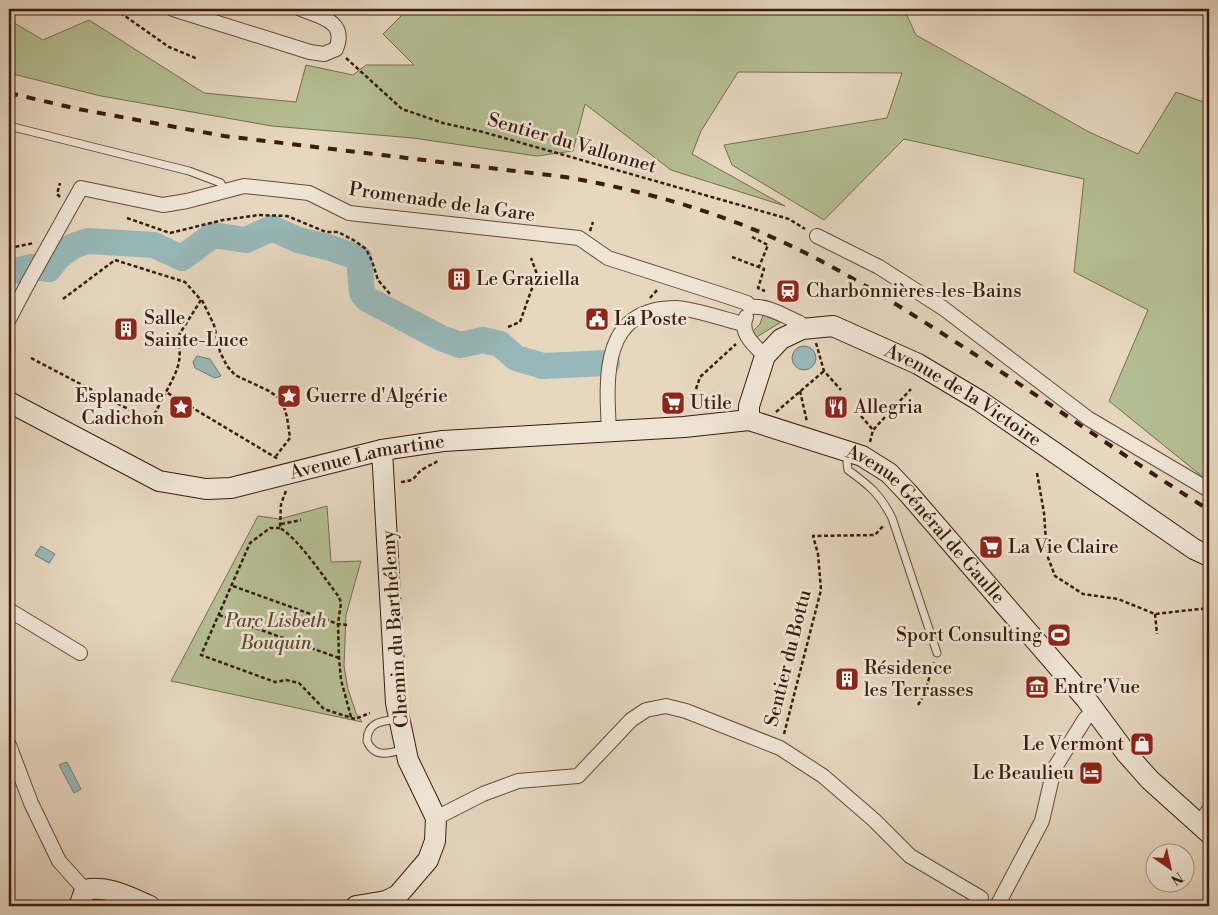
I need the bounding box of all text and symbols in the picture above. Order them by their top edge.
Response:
street label: Sentier du Vallonnet [485,107,659,179]
street label: Promenade de la Gare [347,177,537,227]
building icon: Le Graziella [446,266,472,292]
place label: Le Graziella [476,267,580,291]
station icon: Charbonnières-les-Bains [775,278,801,304]
place label: Charbonnières-les-Bains [806,279,1021,303]
place label: Salle Sainte-Luce [144,306,248,352]
public building icon: La Poste [584,306,610,332]
place label: La Poste [614,307,687,331]
building icon: Salle Sainte-Luce [113,316,139,342]
street label: Avenue de la Victoire [880,338,1046,452]
place icon: Guerre d'Algérie [276,383,302,409]
place label: Esplanade Cadichon [75,384,164,430]
place label: Guerre d'Algérie [306,384,448,408]
supermarket icon: Utile [660,390,686,416]
place label: Utile [690,391,732,415]
place icon: Esplanade Cadichon [168,394,194,420]
restaurant icon: Allegria [823,394,849,420]
place label: Allegria [853,395,923,419]
street label: Avenue Lamartine [286,429,446,485]
street label: Avenue Général de Gaulle [842,439,1010,609]
street label: Chemin du Barthélemy [376,529,414,729]
supermarket icon: La Vie Claire [978,534,1004,560]
place label: La Vie Claire [1008,535,1119,559]
street label: Sentier du Bottu [759,587,817,729]
park label: Parc Lisbeth Bouquin [224,609,327,655]
sports icon: Sport Consulting [1046,622,1072,648]
place label: Sport Consulting [896,623,1042,647]
place label: Résidence les Terrasses [864,656,974,702]
building icon: Résidence les Terrasses [834,666,860,692]
museum icon: Entre'Vue [1024,674,1050,700]
place label: Entre'Vue [1054,675,1140,699]
shop icon: Le Vermont [1129,731,1155,757]
place label: Le Vermont [1022,732,1124,756]
hotel icon: Le Beaulieu [1078,760,1104,786]
place label: Le Beaulieu [972,761,1074,785]
north arrow [1146,842,1196,892]
text: N [1167,867,1186,889]

